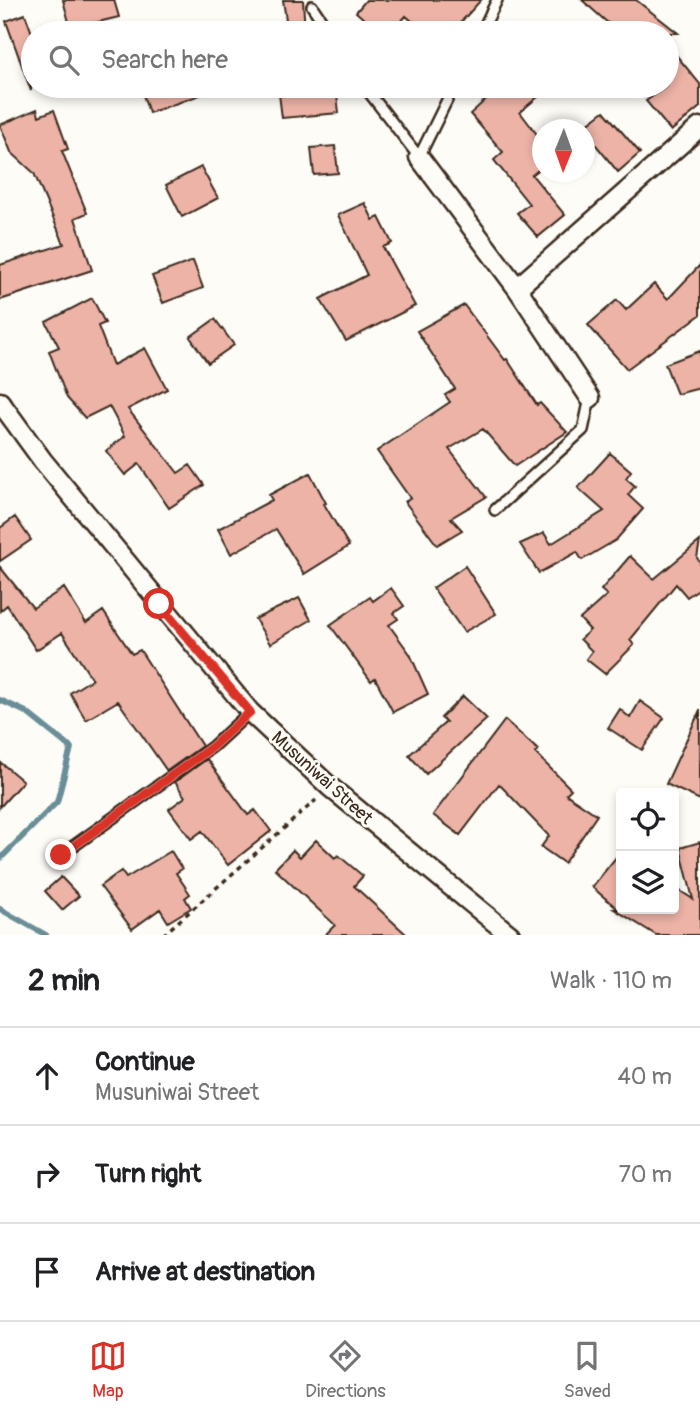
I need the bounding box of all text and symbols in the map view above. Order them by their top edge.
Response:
search box [21,21,679,98]
icon: search [45,41,83,79]
text: Search here [101,44,228,76]
north arrow [532,119,595,182]
route start [143,588,174,619]
street label: Musuniwai Street [267,726,378,830]
map controls [616,788,679,914]
button: locate [616,788,679,851]
route end [45,839,76,870]
button: layers [616,851,679,914]
text: 2 min [28,962,100,999]
text: Walk · 110 m [550,966,672,995]
text: Continue [95,1046,195,1078]
icon: ahead [28,1057,66,1095]
text: 40 m [618,1062,672,1091]
text: Musuniwai Street [95,1078,259,1107]
icon: right [28,1155,66,1193]
text: Turn right [95,1158,201,1190]
text: 70 m [619,1160,672,1189]
icon: arrive [28,1253,66,1291]
text: Arrive at destination [95,1256,315,1288]
tab: Map [89,1337,127,1403]
tab: Directions [305,1337,386,1403]
tab: Saved [564,1337,611,1403]

